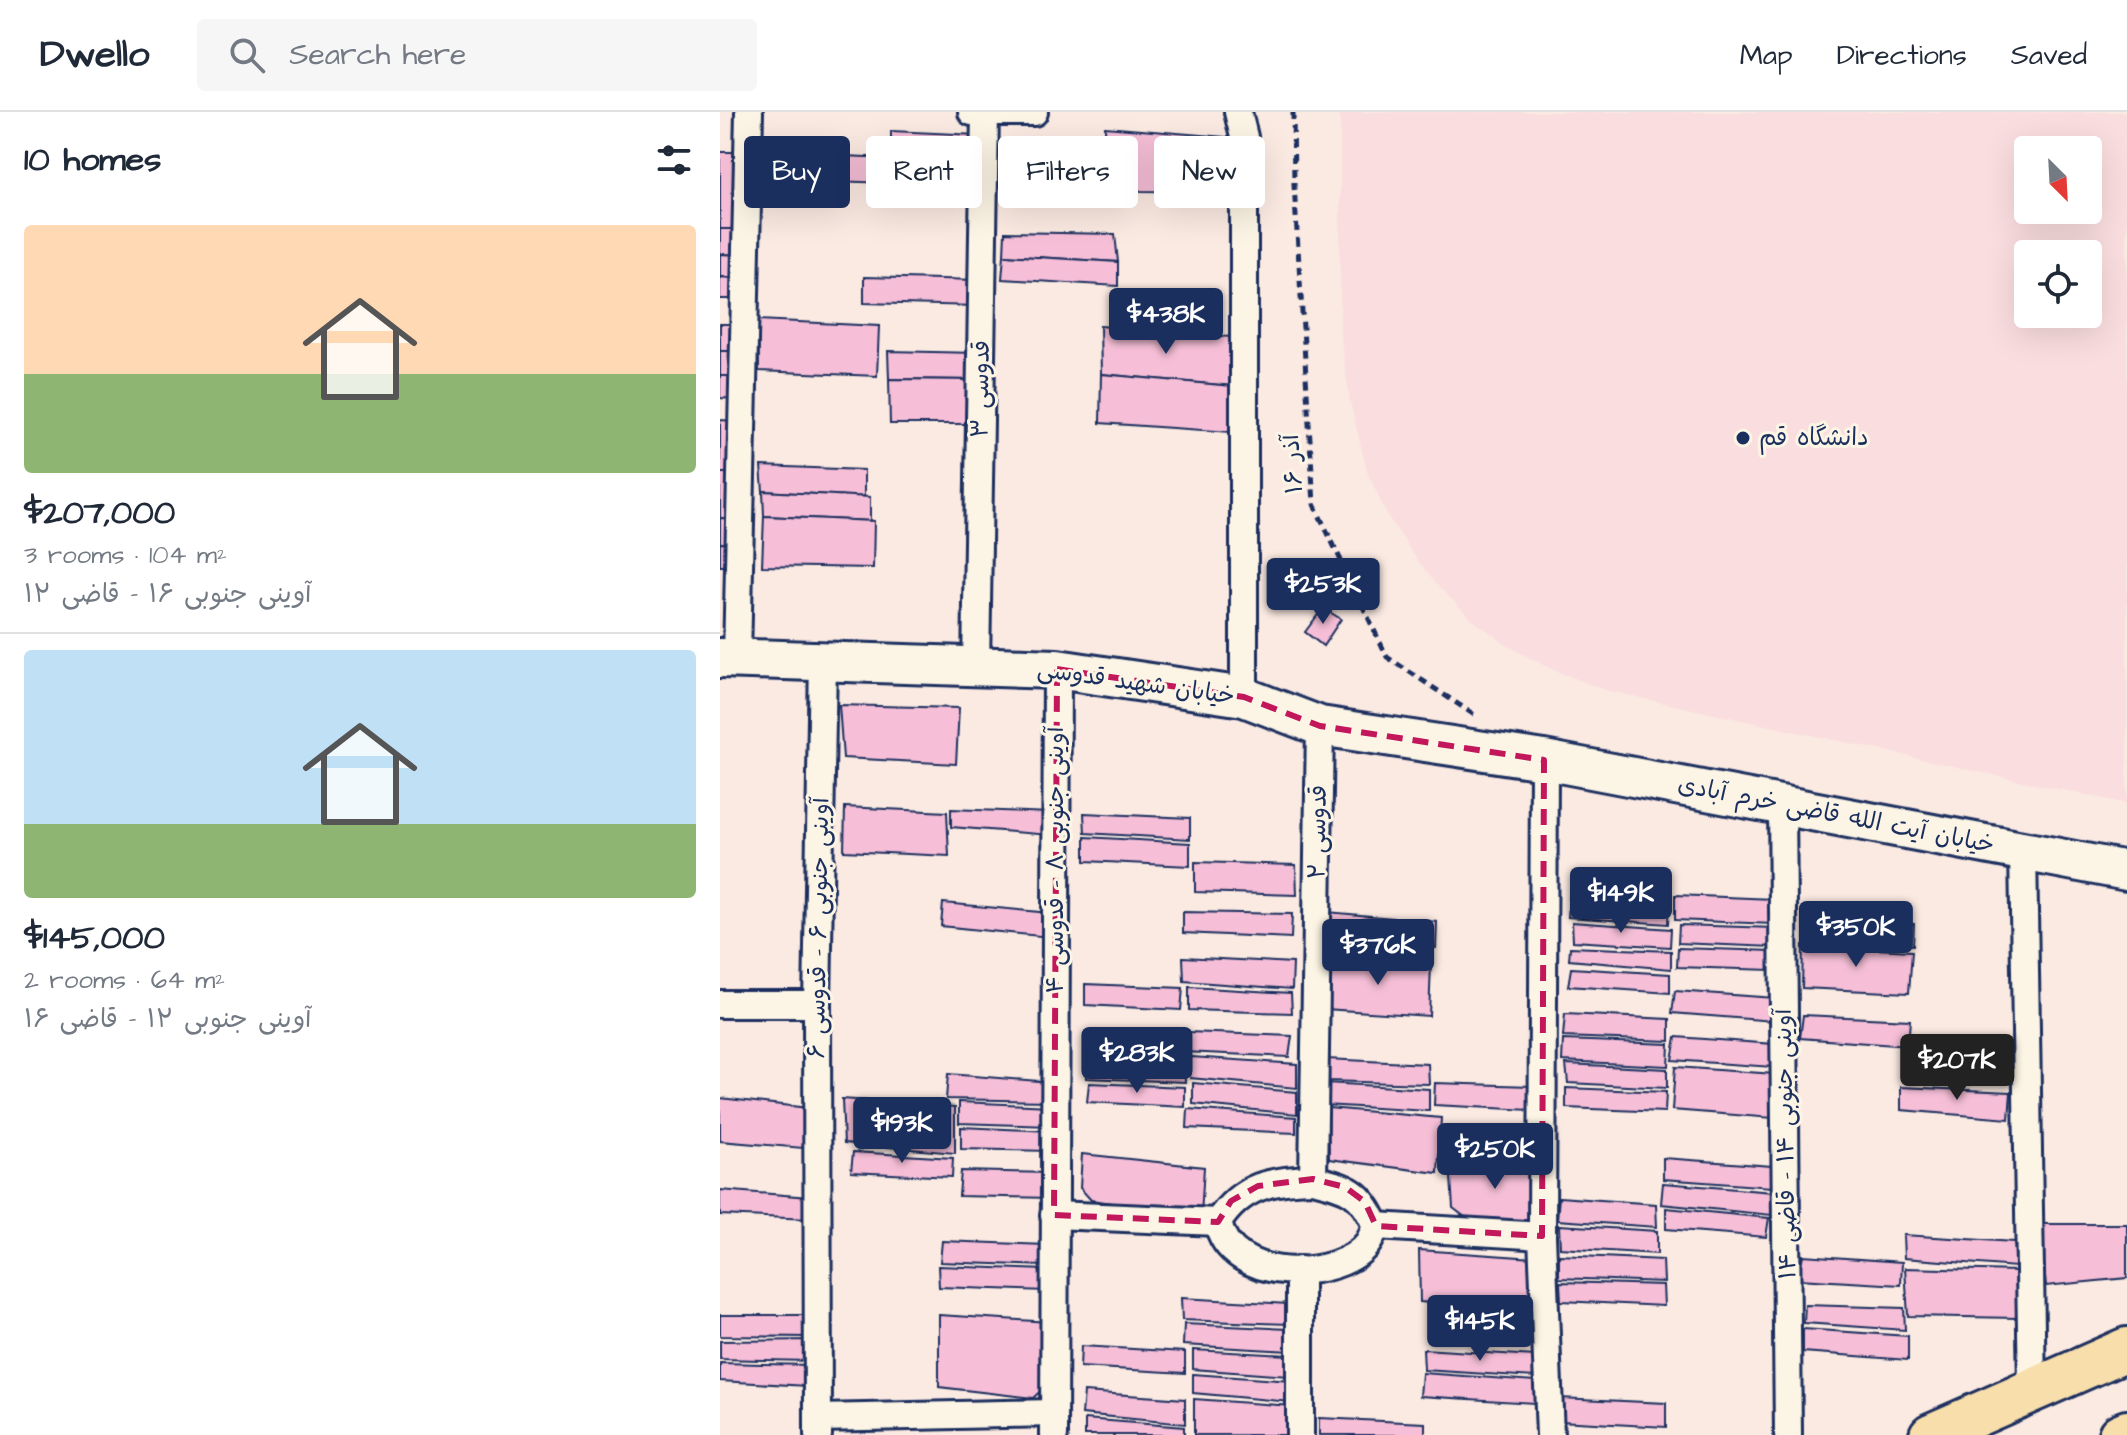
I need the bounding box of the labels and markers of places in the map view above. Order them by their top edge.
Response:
pin: $438K [1110,288,1222,356]
place label: دانشگاه قم [1759,421,1869,455]
marker: دانشگاه قم [1734,429,1752,447]
pin: $253K [1267,558,1379,626]
pin: $149K [1565,867,1677,935]
pin: $350K [1800,901,1912,969]
pin: $376K [1322,919,1434,987]
pin: $283K [1081,1027,1193,1095]
pin: $207K [1901,1034,2013,1102]
pin: $193K [846,1097,958,1165]
pin: $250K [1439,1123,1551,1191]
pin: $145K [1424,1295,1536,1363]

